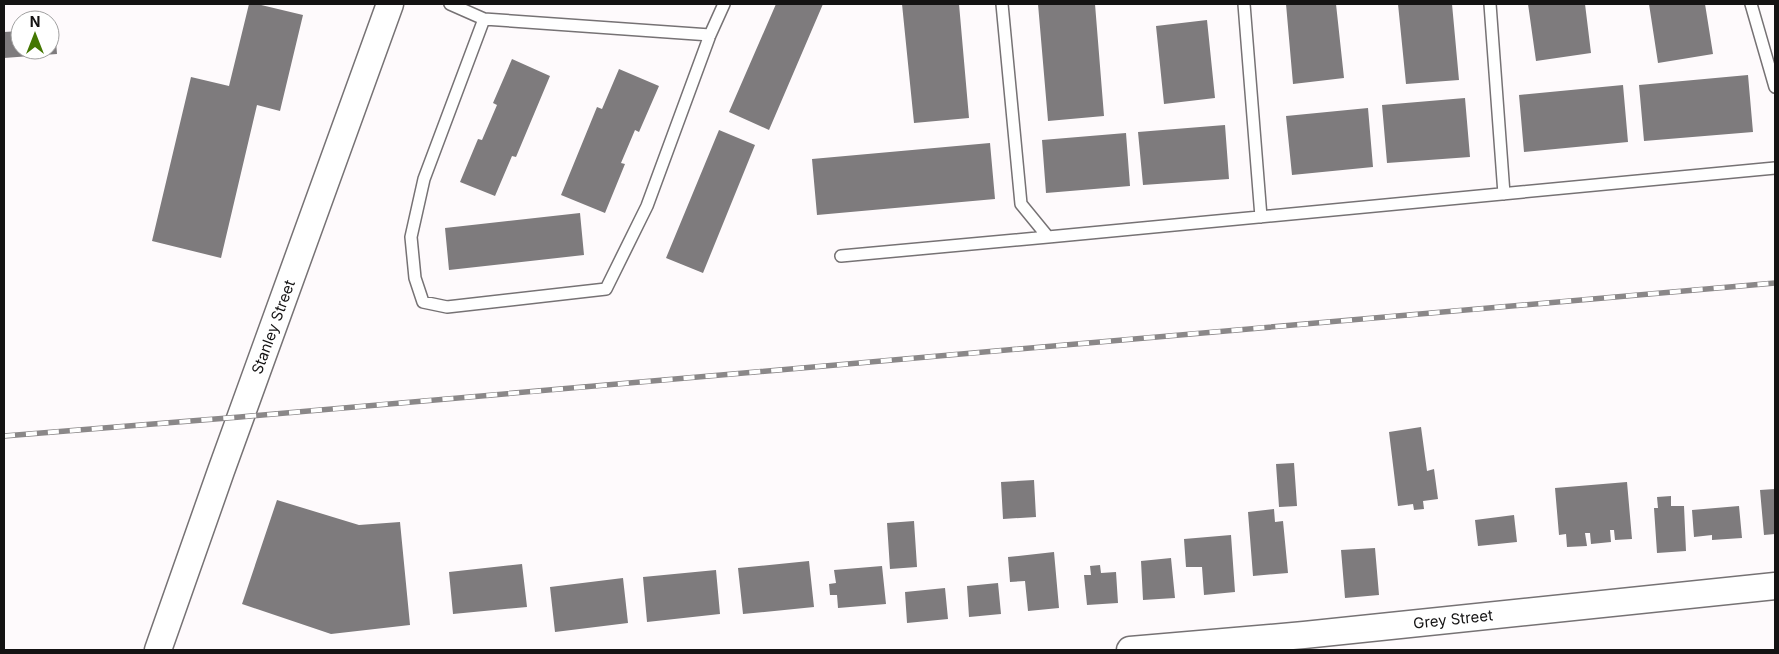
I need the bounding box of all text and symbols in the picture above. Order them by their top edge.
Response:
north arrow [10,10,60,60]
text: N [30,13,40,30]
street label: Stanley Street [247,277,299,377]
street label: Grey Street [1412,605,1494,633]

